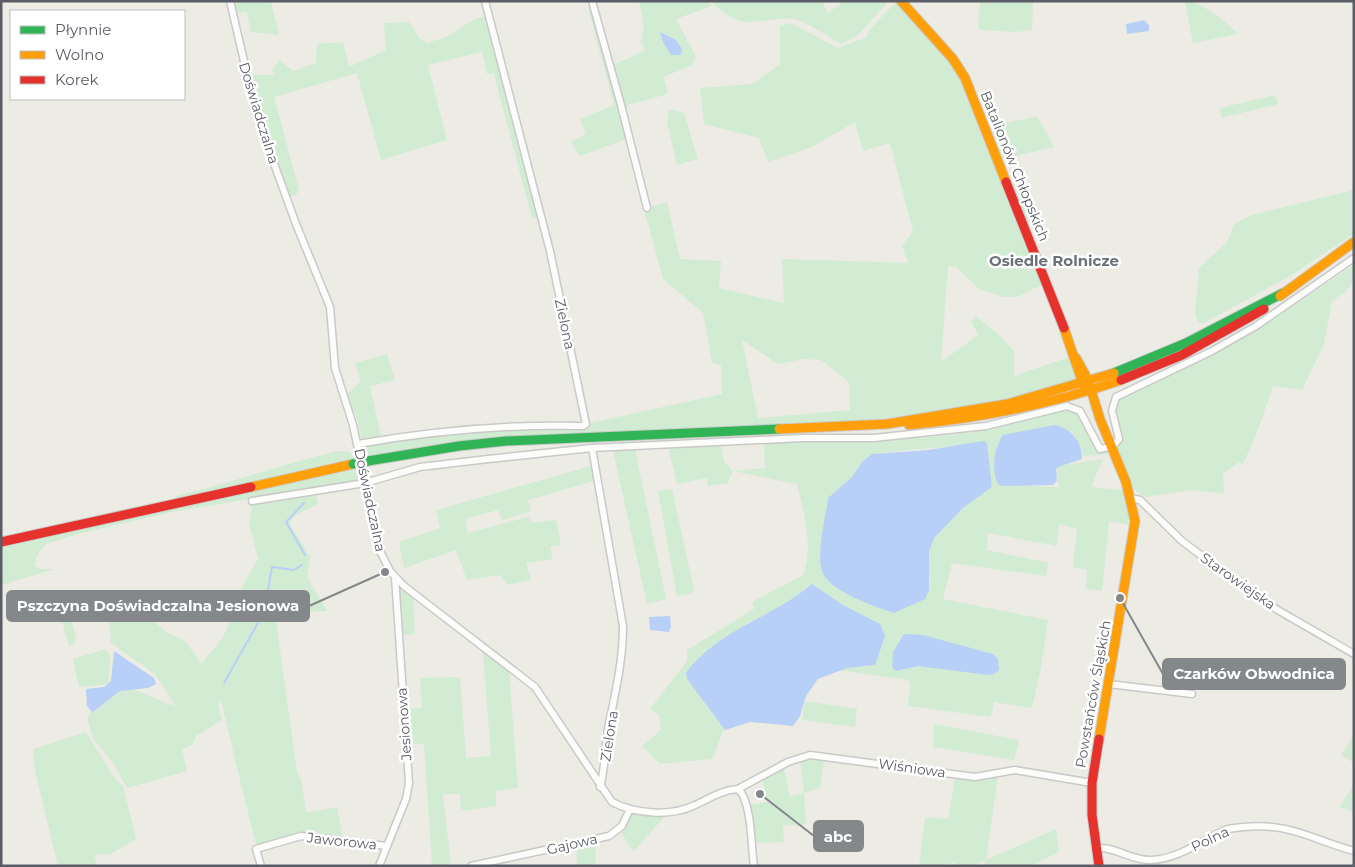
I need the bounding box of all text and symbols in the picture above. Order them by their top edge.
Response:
legend [10,10,185,100]
text: Płynnie [55,20,111,39]
text: Wolno [55,45,104,64]
street label: Doświadczalna [235,60,283,166]
text: Korek [55,70,99,89]
street label: Batalionów Chłopskich [977,88,1053,244]
district label: Osiedle Rolnicze [989,251,1119,270]
street label: Zielona [551,297,579,351]
street label: Doświadczalna [350,447,390,553]
street label: Starowiejska [1197,548,1279,614]
callout: Pszczyna Doświadczalna Jesionowa [7,591,309,621]
text: Pszczyna Doświadczalna Jesionowa [17,596,299,615]
street label: Powstańców Śląskich [1071,619,1115,769]
callout: Czarków Obwodnica [1163,659,1345,689]
text: Czarków Obwodnica [1173,664,1335,683]
street label: Jesionowa [392,687,416,762]
street label: Zielona [596,709,622,763]
street label: Wiśniowa [877,754,947,782]
callout: abc [814,821,863,851]
street label: Polna [1188,822,1232,856]
text: abc [824,827,852,846]
street label: Jaworowa [305,828,378,854]
street label: Gajowa [545,829,599,859]

